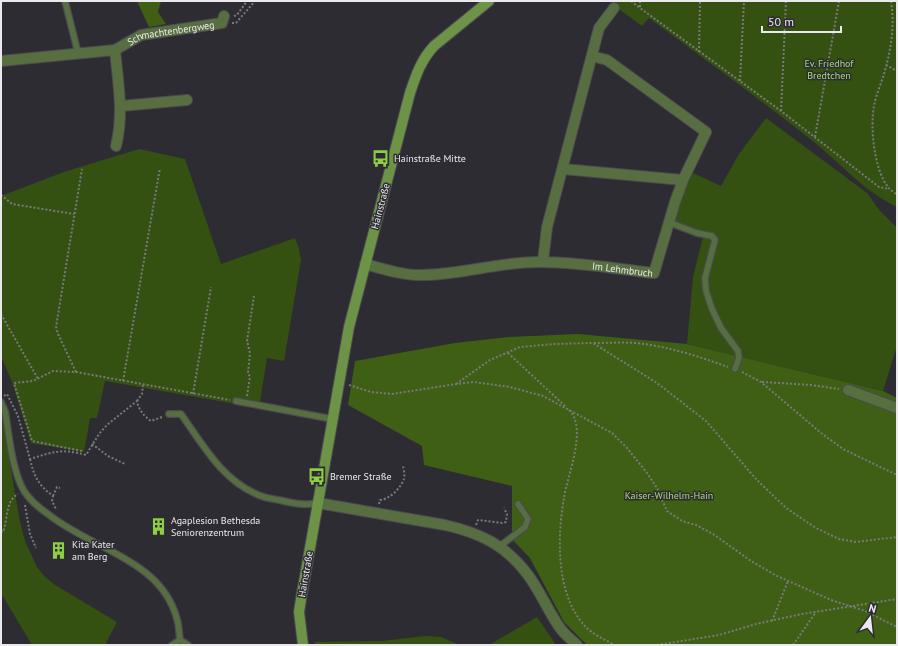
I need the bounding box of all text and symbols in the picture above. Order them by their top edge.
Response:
scale bar [762,8,841,34]
text: 50 m [768,14,794,29]
street label: Schmachtenbergweg [125,18,215,49]
park label: Ev. Friedhof Bredtchen [804,57,854,82]
bus stop icon: Hainstraße Mitte [371,148,391,168]
place label: Hainstraße Mitte [394,152,466,165]
street label: Hainstraße [368,182,393,230]
street label: Im Lehmbruch [591,259,654,280]
bus stop icon: Bremer Straße [307,466,327,486]
place label: Bremer Straße [330,470,392,483]
park label: Kaiser-Wilhelm-Hain [625,489,713,502]
place label: Agaplesion Bethesda Seniorenzentrum [171,514,260,539]
building icon: Agaplesion Bethesda Seniorenzentrum [148,516,168,536]
place label: Kita Kater am Berg [72,538,115,563]
building icon: Kita Kater am Berg [49,540,69,560]
street label: Hainstraße [295,550,316,598]
north arrow [850,598,890,638]
text: N [867,601,878,616]

